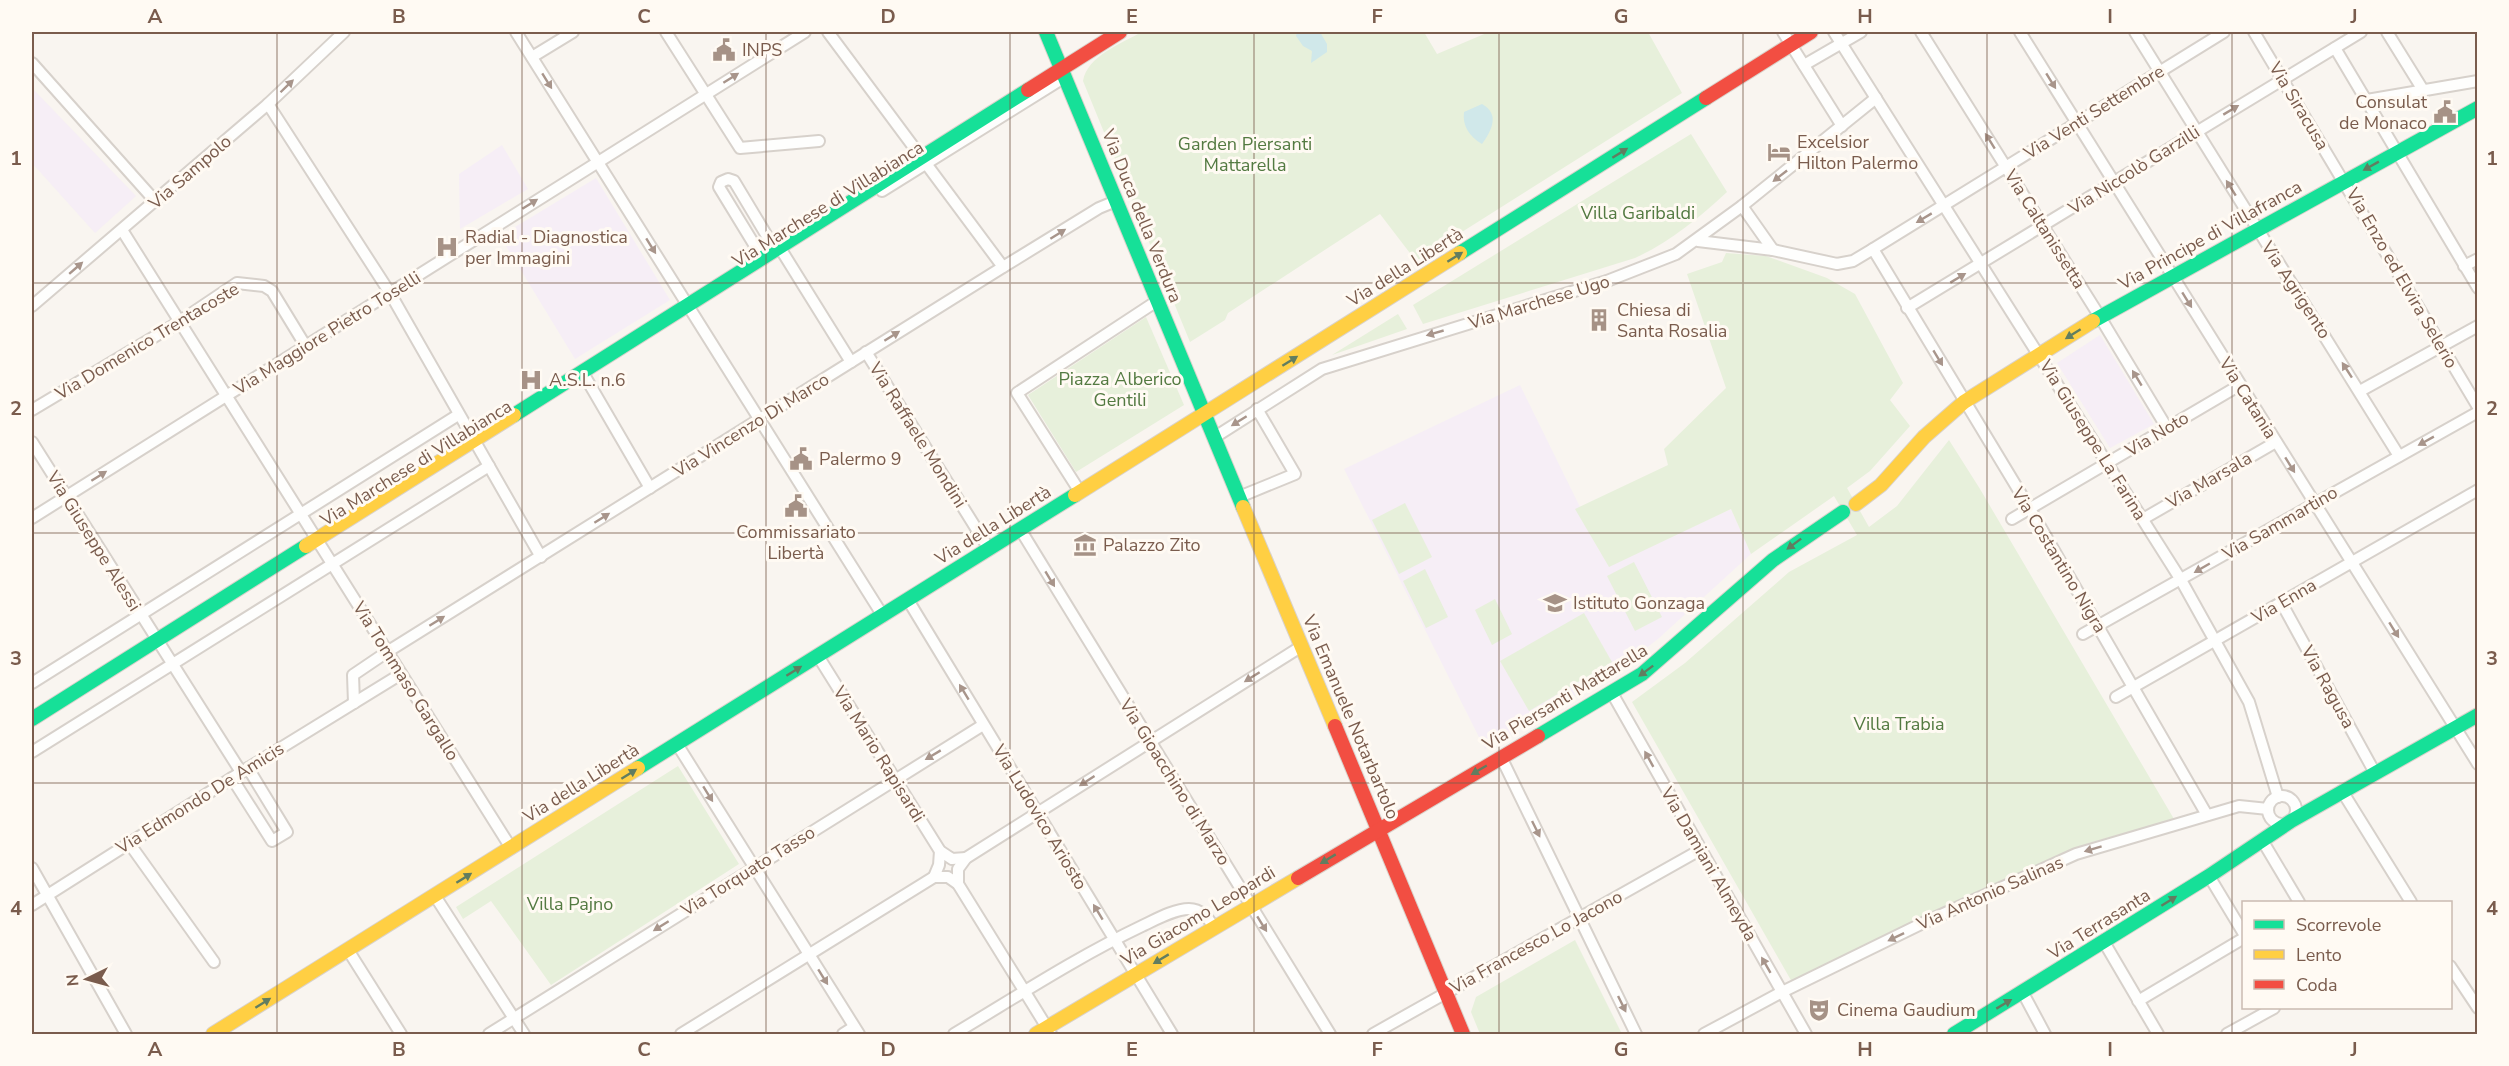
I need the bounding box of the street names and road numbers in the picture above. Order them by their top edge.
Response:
street label: Via Siracusa [2263,57,2335,154]
street label: Via Venti Settembre [2018,59,2169,165]
street label: Via Niccolò Garzilli [2063,120,2204,221]
street label: Via Duca della Verdura [1096,125,1188,306]
street label: Via Sampolo [143,129,237,215]
street label: Via Marchese di Villabianca [727,135,928,273]
street label: Via Caltanissetta [1998,164,2091,293]
street label: Via Principe di Villafranca [2113,175,2306,296]
street label: Via Enzo ed Elvira Selerio [2340,183,2464,373]
street label: Via della Libertà [1342,222,1468,313]
street label: Via Agrigento [2255,236,2336,343]
street label: Via Maggiore Pietro Toselli [228,265,425,401]
street label: Via Marchese Ugo [1464,269,1613,335]
street label: Via Domenico Trentacoste [50,277,243,406]
street label: Via Catania [2213,352,2283,443]
street label: Via Giuseppe La Farina [2033,354,2152,525]
street label: Via Raffaele Mondini [863,357,972,512]
street label: Via Vincenzo Di Marco [668,367,834,483]
street label: Via Marchese di Villabianca [315,394,516,532]
street label: Via Noto [2120,406,2193,463]
street label: Via Marsala [2161,446,2256,515]
street label: Via Giuseppe Alessi [41,466,147,616]
street label: Via della Libertà [930,480,1056,571]
street label: Via Sammartino [2217,480,2342,566]
street label: Via Costantino Nigra [2005,482,2112,637]
street label: Via Enna [2246,573,2321,630]
street label: Via Tommaso Gargallo [347,596,465,765]
street label: Via Emanuele Notarbartolo [1297,610,1405,823]
street label: Via Piersanti Mattarella [1477,638,1652,756]
street label: Via Ragusa [2295,640,2361,733]
street label: Via Mario Rapisardi [827,680,931,827]
street label: Via Gioacchino di Marzo [1113,693,1236,870]
street label: Via Edmondo De Amicis [111,736,289,860]
street label: Via della Libertà [518,738,644,829]
street label: Via Ludovico Ariosto [987,739,1093,894]
street label: Via Damiani Almeyda [1655,782,1763,945]
street label: Via Torquato Tasso [676,820,820,922]
street label: Via Antonio Salinas [1912,850,2067,936]
street label: Via Giacomo Leopardi [1116,860,1280,972]
street label: Via Terrasanta [2042,883,2155,966]
street label: Via Francesco Lo Jacono [1445,885,1627,1000]

